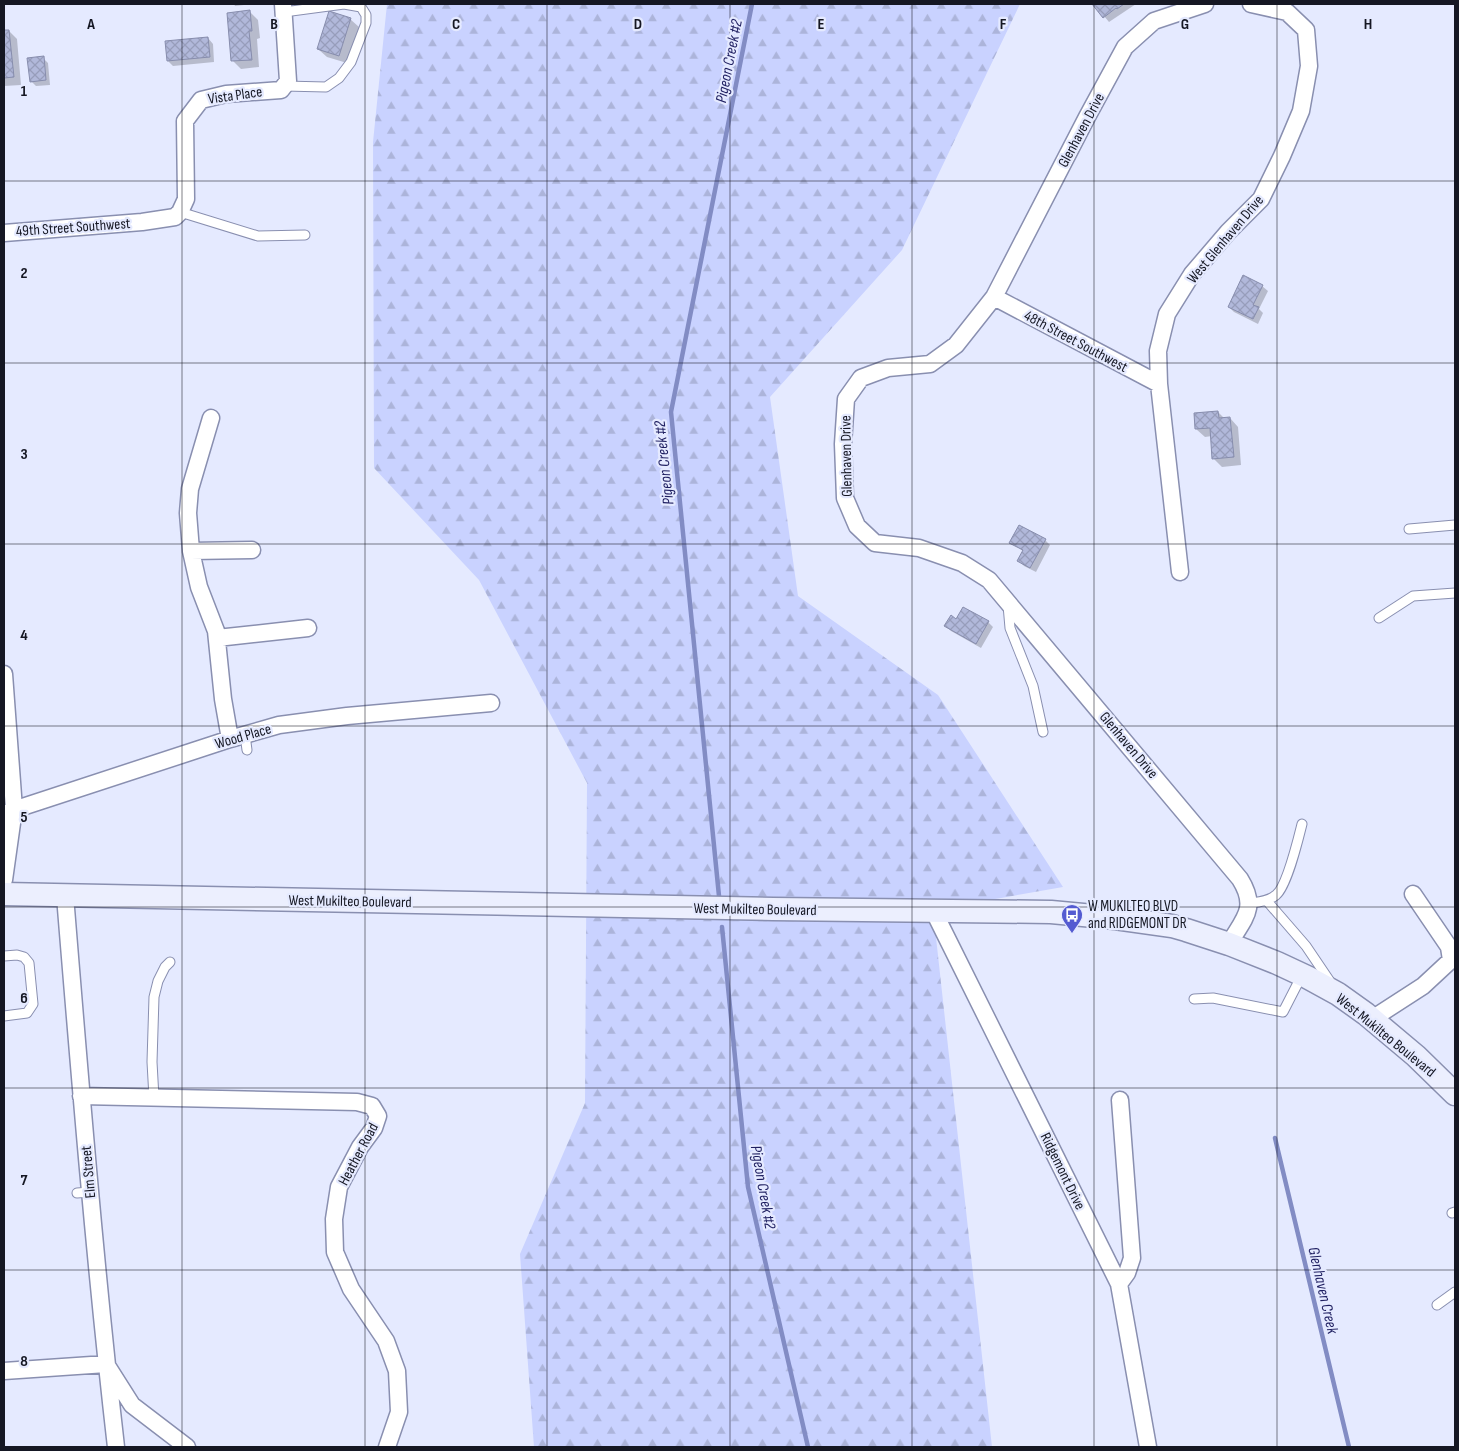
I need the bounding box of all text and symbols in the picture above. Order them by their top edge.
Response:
text: A [86,15,95,34]
text: B [270,15,278,34]
text: C [452,15,460,34]
text: D [634,15,642,34]
text: E [818,15,825,34]
text: F [1000,15,1007,34]
text: G [1181,15,1189,34]
text: H [1364,15,1372,34]
water label: Pigeon Creek #2 [712,18,747,105]
text: 1 [21,82,28,101]
street label: Vista Place [207,82,263,109]
street label: Glenhaven Drive [1054,90,1109,171]
street label: West Glenhaven Drive [1183,191,1268,287]
street label: 49th Street Southwest [15,214,131,241]
text: 2 [20,264,28,283]
street label: 48th Street Southwest [1021,306,1131,377]
street label: Glenhaven Drive [836,415,857,497]
water label: Pigeon Creek #2 [651,419,678,506]
text: 3 [20,445,28,464]
text: 4 [20,626,28,645]
street label: Glenhaven Drive [1095,708,1162,783]
street label: Wood Place [213,719,273,754]
text: 5 [20,808,28,827]
street label: West Mukilteo Boulevard [288,891,412,912]
place label: W MUKILTEO BLVD and RIDGEMONT DR [1088,897,1187,933]
street label: West Mukilteo Boulevard [693,899,817,920]
bus stop icon: W MUKILTEO BLVD and RIDGEMONT DR [1060,903,1084,934]
text: 6 [20,989,28,1008]
street label: West Mukilteo Boulevard [1332,989,1439,1081]
street label: Heather Road [334,1120,383,1189]
street label: Ridgemont Drive [1036,1130,1089,1213]
street label: Elm Street [77,1144,100,1199]
water label: Pigeon Creek #2 [746,1144,779,1231]
text: 7 [21,1171,28,1190]
water label: Glenhaven Creek [1303,1245,1342,1337]
text: 8 [20,1352,28,1371]

